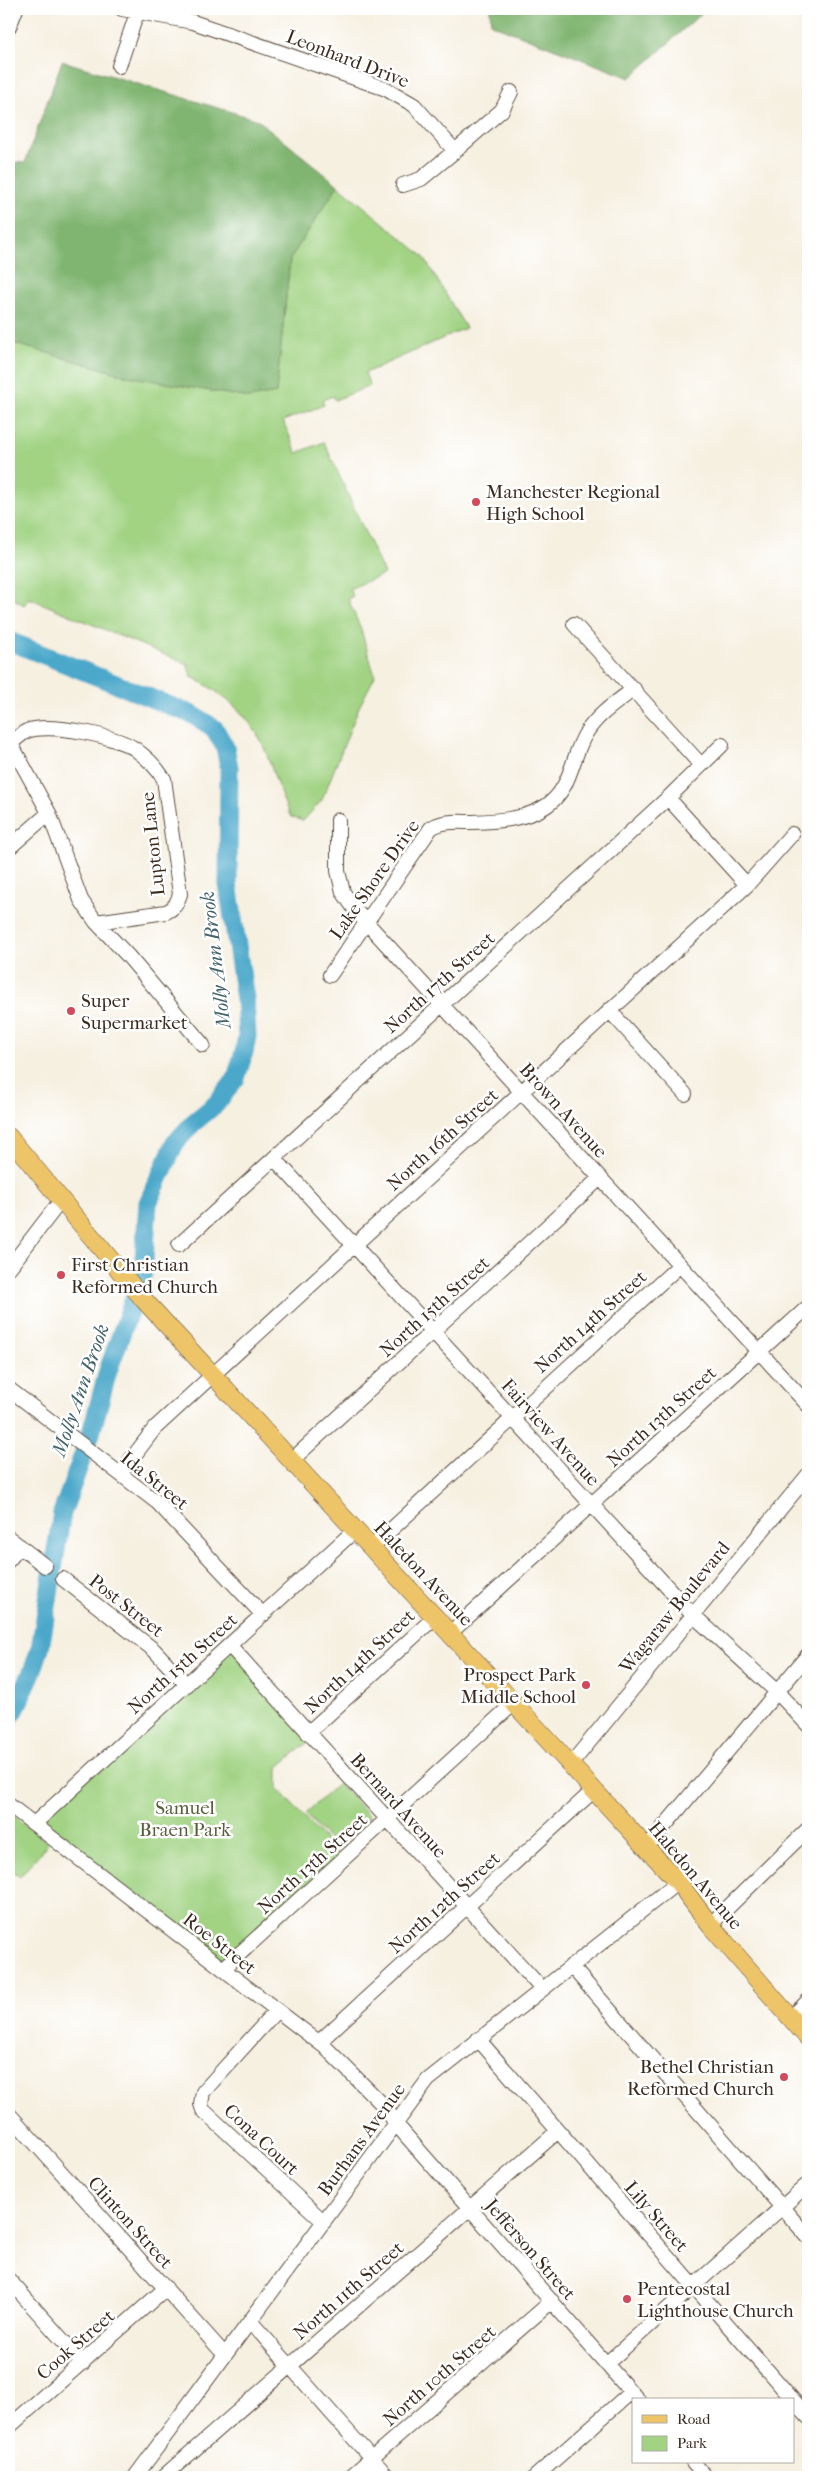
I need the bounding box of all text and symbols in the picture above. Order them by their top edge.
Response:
street label: Leonhard Drive [283,25,412,92]
place label: Manchester Regional High School [486,481,660,525]
marker: Manchester Regional High School [470,496,482,508]
street label: Lupton Lane [137,791,169,897]
street label: Lake Shore Drive [325,816,424,944]
water label: Molly Ann Brook [196,890,236,1032]
street label: North 17th Street [380,927,500,1038]
place label: Super Supermarket [81,990,188,1034]
marker: Super Supermarket [65,1005,77,1017]
street label: Brown Avenue [515,1059,612,1163]
street label: North 16th Street [383,1084,503,1195]
street label: North 15th Street [375,1252,494,1362]
place label: First Christian Reformed Church [71,1254,218,1298]
street label: North 14th Street [530,1266,651,1378]
marker: First Christian Reformed Church [55,1269,67,1281]
water label: Molly Ann Brook [46,1321,114,1461]
street label: North 13th Street [602,1362,721,1472]
street label: Fairview Avenue [496,1375,604,1491]
street label: Ida Street [116,1447,193,1515]
street label: Haledon Avenue [369,1517,477,1630]
street label: Wagaraw Boulevard [614,1537,735,1679]
street label: Post Street [85,1570,168,1642]
street label: North 14th Street [300,1605,420,1719]
street label: North 15th Street [123,1609,242,1719]
place label: Prospect Park Middle School [461,1664,576,1708]
marker: Prospect Park Middle School [580,1679,592,1691]
street label: Bernard Avenue [346,1749,451,1863]
park label: Samuel Braen Park [139,1797,231,1841]
street label: North 13th Street [253,1809,372,1919]
street label: Haledon Avenue [644,1817,747,1934]
street label: North 12th Street [385,1847,505,1958]
street label: Roe Street [178,1908,261,1979]
place label: Bethel Christian Reformed Church [627,2056,774,2100]
marker: Bethel Christian Reformed Church [778,2071,790,2083]
street label: Burhans Avenue [314,2079,410,2200]
street label: Cona Court [219,2100,303,2180]
street label: Clinton Street [83,2172,177,2273]
street label: Lily Street [620,2177,693,2257]
street label: Jefferson Street [479,2193,580,2305]
street label: North 11th Street [289,2237,408,2344]
place label: Pentecostal Lighthouse Church [637,2278,794,2322]
marker: Pentecostal Lighthouse Church [621,2293,633,2305]
street label: Cook Street [32,2305,119,2385]
street label: North 10th Street [379,2321,501,2431]
legend [632,2398,794,2464]
text: Road [677,2410,711,2428]
text: Park [677,2434,707,2452]

